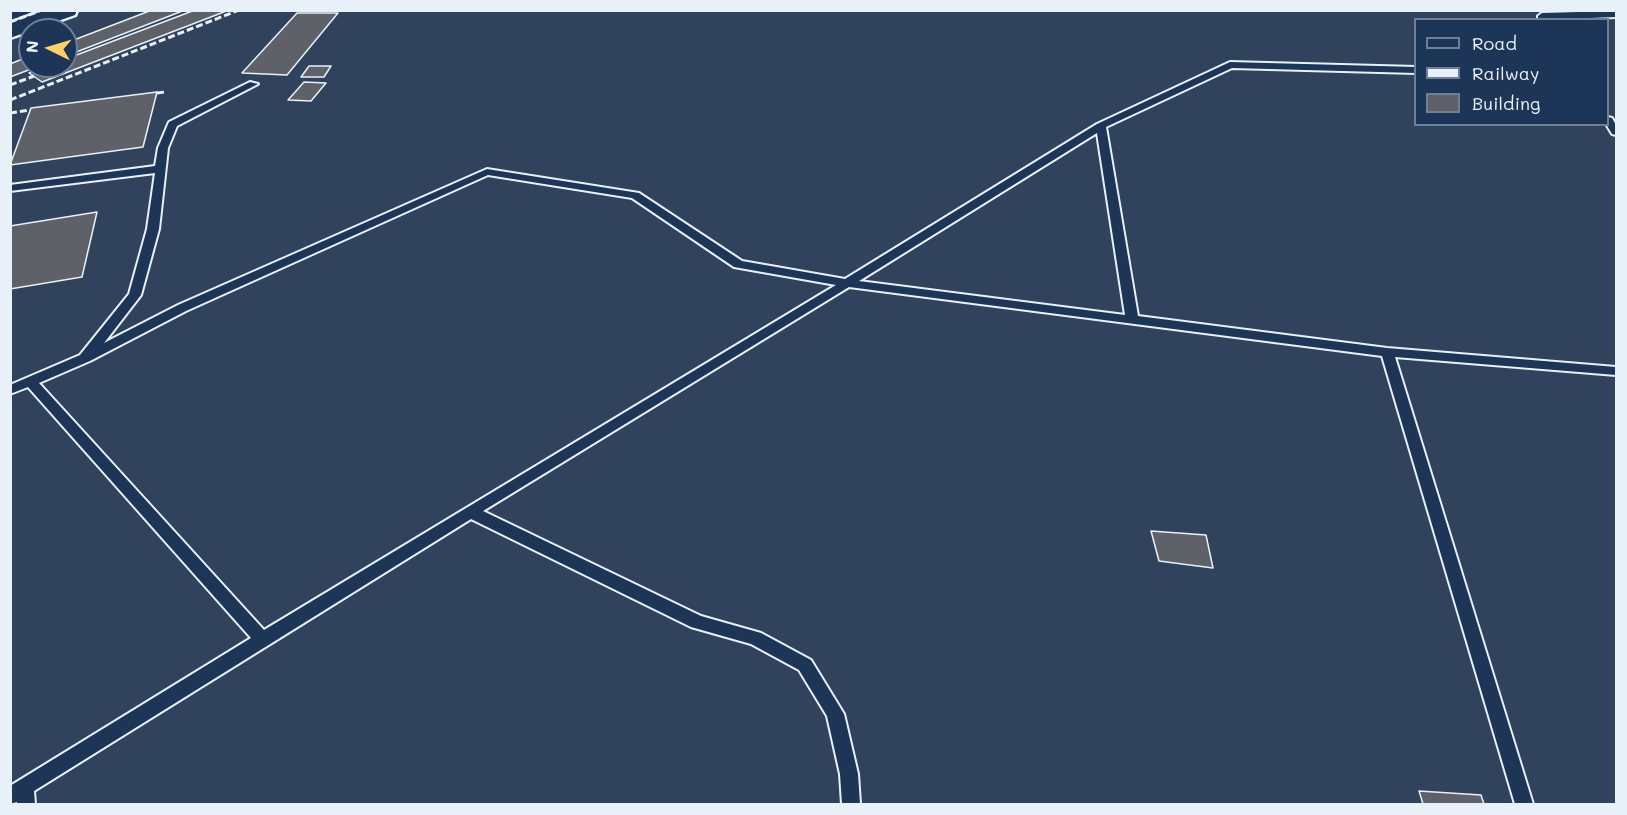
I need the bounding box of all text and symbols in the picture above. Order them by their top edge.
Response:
north arrow [18,18,78,78]
legend [1414,18,1609,126]
text: Road [1472,31,1517,55]
text: N [21,40,43,54]
text: Railway [1472,61,1539,85]
text: Building [1472,91,1540,115]

